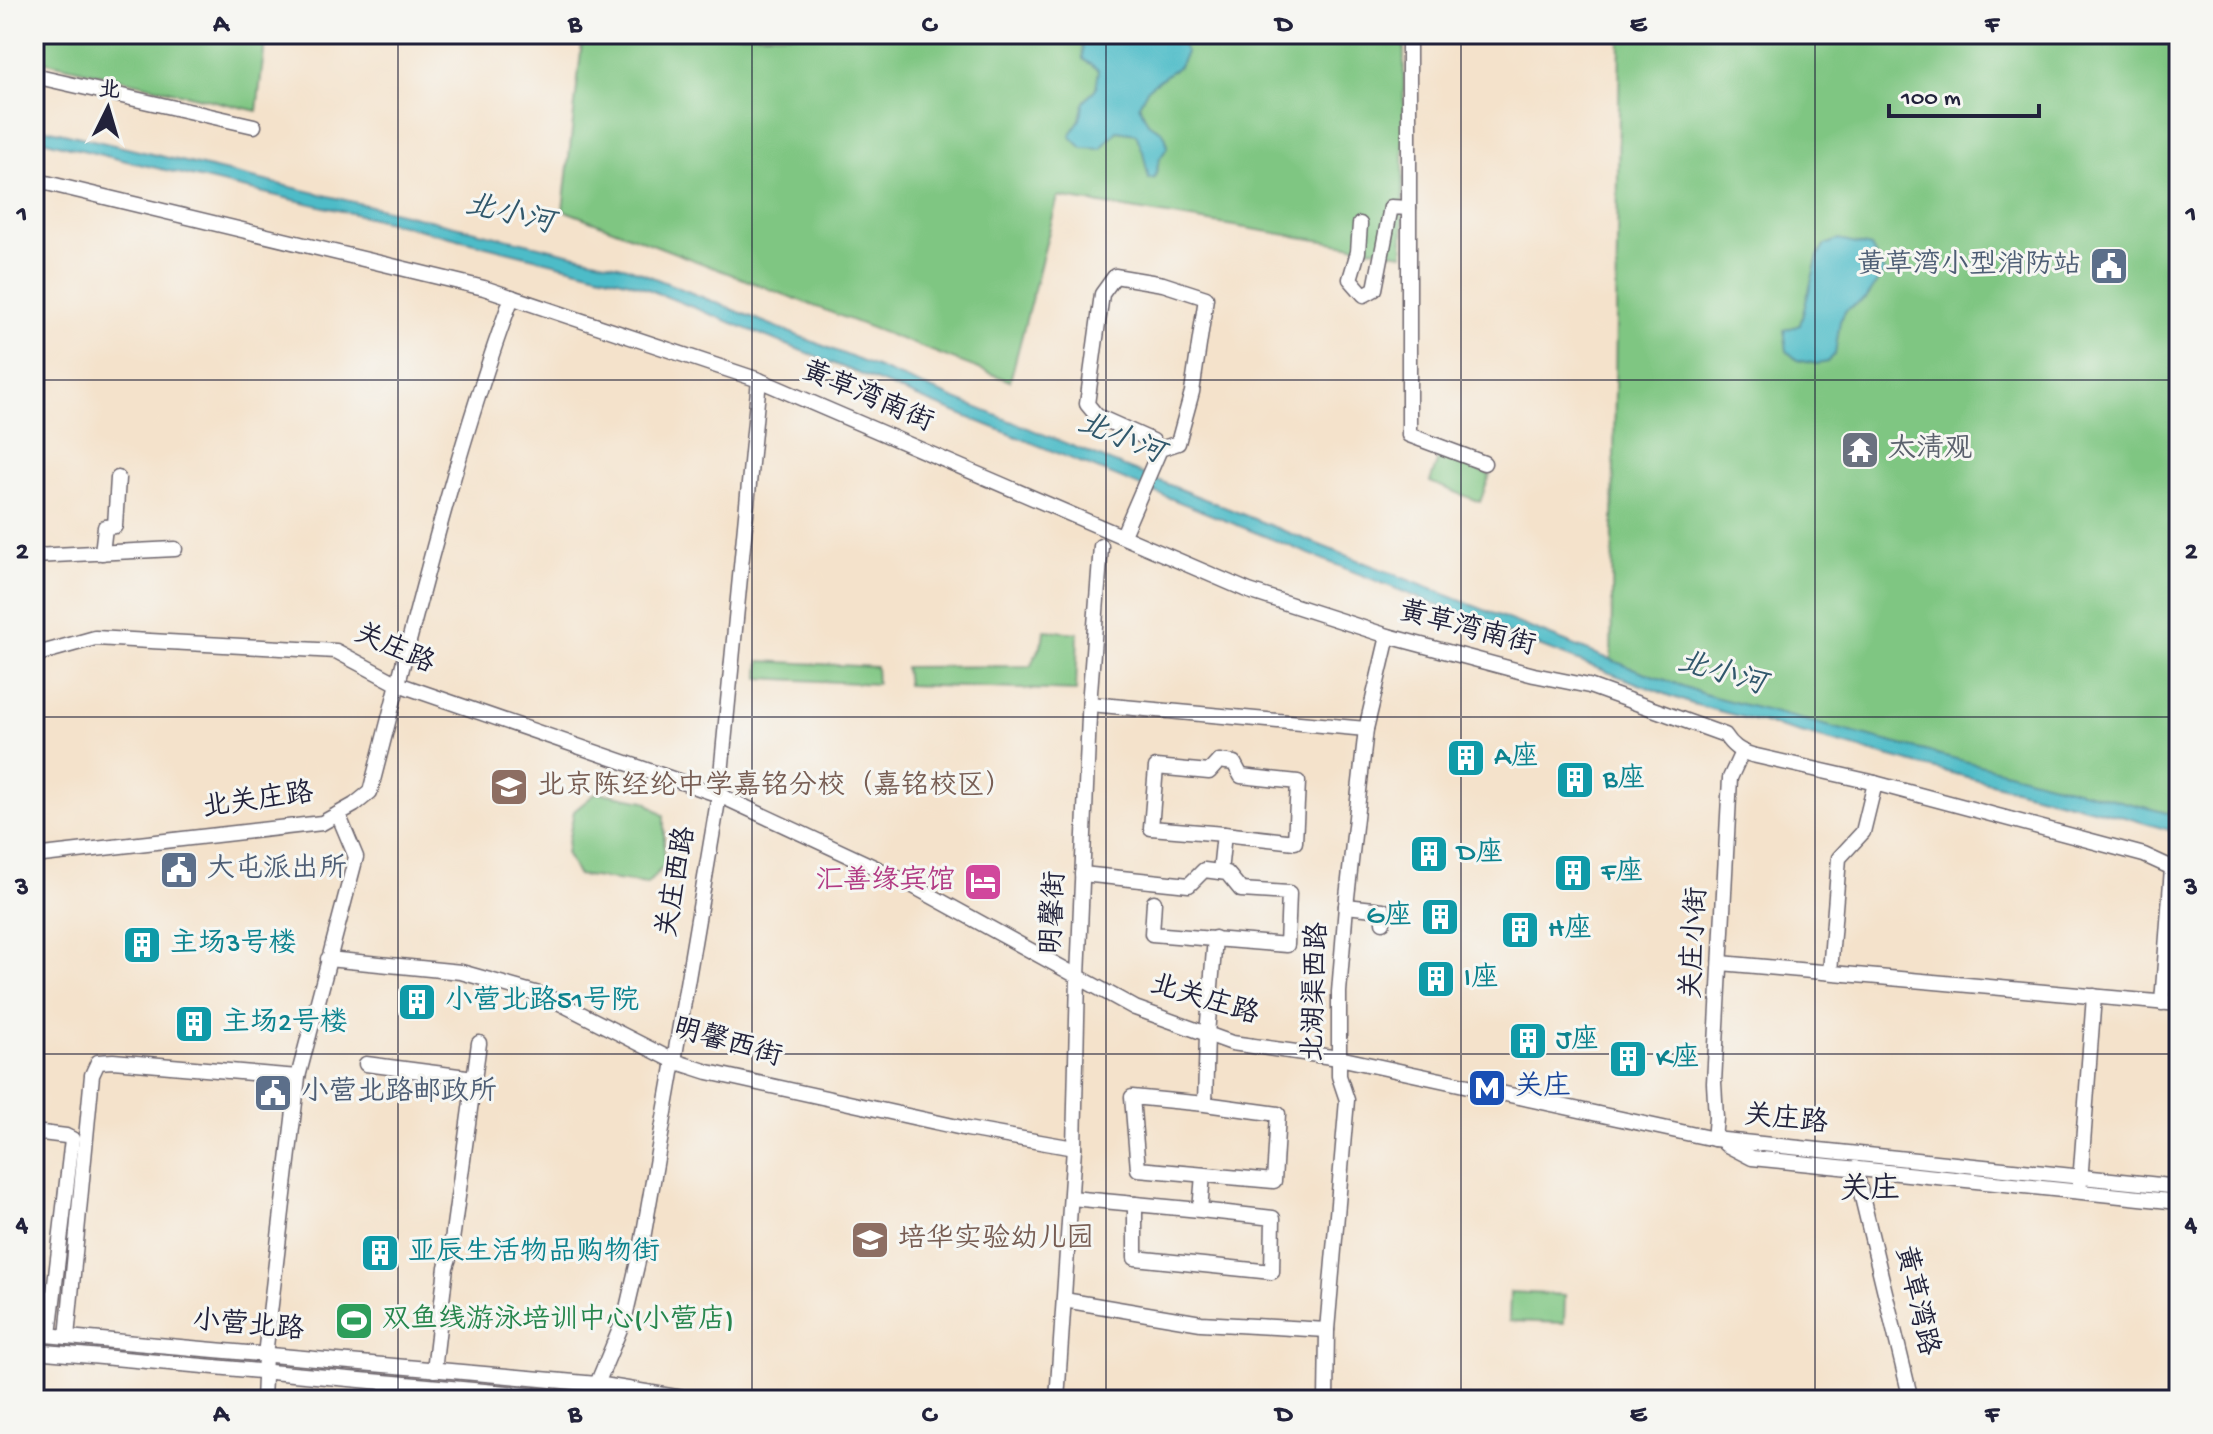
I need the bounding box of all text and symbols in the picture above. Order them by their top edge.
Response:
text: A [212,11,230,42]
text: B [567,11,583,42]
text: C [922,11,939,42]
text: D [1274,11,1294,42]
text: E [1630,11,1648,42]
text: F [1984,11,2000,42]
north arrow [68,68,148,148]
scale bar [1889,68,2039,118]
text: 北 [97,78,121,106]
text: 100 m [1900,85,1961,114]
water label: 北小河 [461,188,562,244]
text: 1 [16,201,27,232]
text: 1 [2185,201,2196,232]
public building icon: 黄草湾小型消防站 [2088,245,2130,287]
place label: 黄草湾小型消防站 [1857,248,2081,283]
street label: 黄草湾南街 [796,354,939,441]
water label: 北小河 [1072,406,1173,475]
temple icon: 太清观 [1839,429,1881,471]
place label: 太清观 [1888,432,1972,467]
text: 2 [16,538,29,569]
text: 2 [2185,538,2198,569]
street label: 黄草湾南街 [1395,594,1539,664]
street label: 关庄路 [349,616,440,682]
water label: 北小河 [1673,645,1774,706]
building icon: A座 [1445,737,1487,779]
place label: A座 [1494,741,1539,775]
building icon: B座 [1554,759,1596,801]
place label: B座 [1602,763,1645,797]
school or university icon: 北京陈经纶中学嘉铭分校（嘉铭校区） [488,766,530,808]
place label: 北京陈经纶中学嘉铭分校（嘉铭校区） [537,769,1013,804]
street label: 北关庄路 [200,776,316,826]
street label: 关庄西路 [650,824,704,940]
building icon: D座 [1408,833,1450,875]
place label: D座 [1455,837,1503,871]
public building icon: 大屯派出所 [158,849,200,891]
building icon: F座 [1552,852,1594,894]
place label: 大屯派出所 [207,853,347,887]
place label: F座 [1600,856,1643,890]
hotel icon: 汇善缘宾馆 [962,861,1004,903]
place label: 汇善缘宾馆 [815,864,955,899]
street label: 明馨街 [1035,870,1074,956]
text: 3 [14,874,29,905]
text: 3 [2183,874,2198,905]
street label: 关庄小街 [1675,886,1715,1000]
building icon: G座 [1419,896,1461,938]
place label: G座 [1366,900,1412,934]
building icon: H座 [1499,909,1541,951]
place label: H座 [1548,913,1592,947]
street label: 北湖渠西路 [1296,921,1336,1063]
building icon: 主场3号楼 [121,924,163,966]
place label: 主场3号楼 [170,928,297,962]
building icon: I座 [1415,958,1457,1000]
place label: I座 [1464,962,1499,996]
street label: 北关庄路 [1146,967,1263,1033]
building icon: 小营北路51号院 [396,981,438,1023]
place label: 小营北路51号院 [445,984,639,1019]
building icon: 主场2号楼 [173,1003,215,1045]
place label: 主场2号楼 [222,1007,348,1041]
street label: 明馨西街 [669,1012,786,1075]
building icon: J座 [1507,1020,1549,1062]
place label: J座 [1556,1024,1599,1058]
building icon: K座 [1607,1038,1649,1080]
place label: K座 [1656,1042,1699,1076]
metro station icon: 关庄 [1466,1067,1508,1109]
place label: 关庄 [1515,1070,1571,1105]
public building icon: 小营北路邮政所 [252,1072,294,1114]
place label: 小营北路邮政所 [301,1075,497,1110]
street label: 关庄路 [1742,1098,1830,1142]
district label: 关庄 [1840,1172,1900,1209]
text: 4 [15,1211,29,1242]
text: 4 [2184,1211,2198,1242]
school or university icon: 培华实验幼儿园 [849,1219,891,1261]
place label: 培华实验幼儿园 [898,1223,1094,1257]
building icon: 亚辰生活物品购物街 [359,1232,401,1274]
place label: 亚辰生活物品购物街 [408,1236,660,1270]
street label: 黄草湾路 [1886,1242,1946,1359]
sports icon: 双鱼线游泳培训中心(小营店) [333,1300,375,1342]
place label: 双鱼线游泳培训中心(小营店) [382,1303,734,1338]
street label: 小营北路 [191,1304,305,1348]
text: A [212,1401,230,1432]
text: B [567,1401,583,1432]
text: C [922,1401,939,1432]
text: D [1274,1401,1294,1432]
text: E [1630,1401,1648,1432]
text: F [1984,1401,2000,1432]

